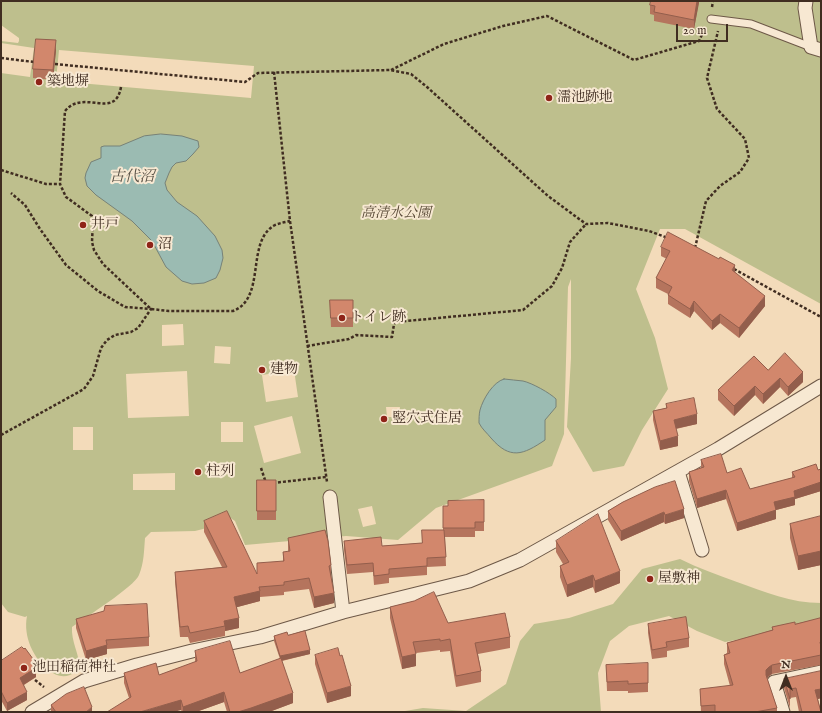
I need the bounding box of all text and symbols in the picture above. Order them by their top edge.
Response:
scale bar [678,16,730,42]
text: 20 m [683,23,706,38]
place label: 築地塀 [47,74,89,90]
marker: 築地塀 [34,77,44,87]
place label: 濡池跡地 [557,90,613,106]
marker: 濡池跡地 [544,93,554,103]
water label: 古代沼 [110,169,154,187]
park label: 高清水公園 [361,206,431,222]
place label: 井戸 [91,217,119,233]
marker: 井戸 [78,220,88,230]
place label: 沼 [158,237,172,253]
marker: 沼 [145,240,155,250]
place label: トイレ跡 [350,310,406,326]
marker: トイレ跡 [337,313,347,323]
place label: 建物 [270,362,298,378]
marker: 建物 [257,365,267,375]
place label: 竪穴式住居 [392,411,462,427]
marker: 竪穴式住居 [379,414,389,424]
place label: 柱列 [206,464,234,480]
marker: 柱列 [193,467,203,477]
place label: 屋敷神 [658,571,700,587]
marker: 屋敷神 [645,574,655,584]
north arrow [766,657,806,697]
text: N [781,658,791,672]
place label: 池田稲荷神社 [32,660,116,676]
marker: 池田稲荷神社 [19,663,29,673]

